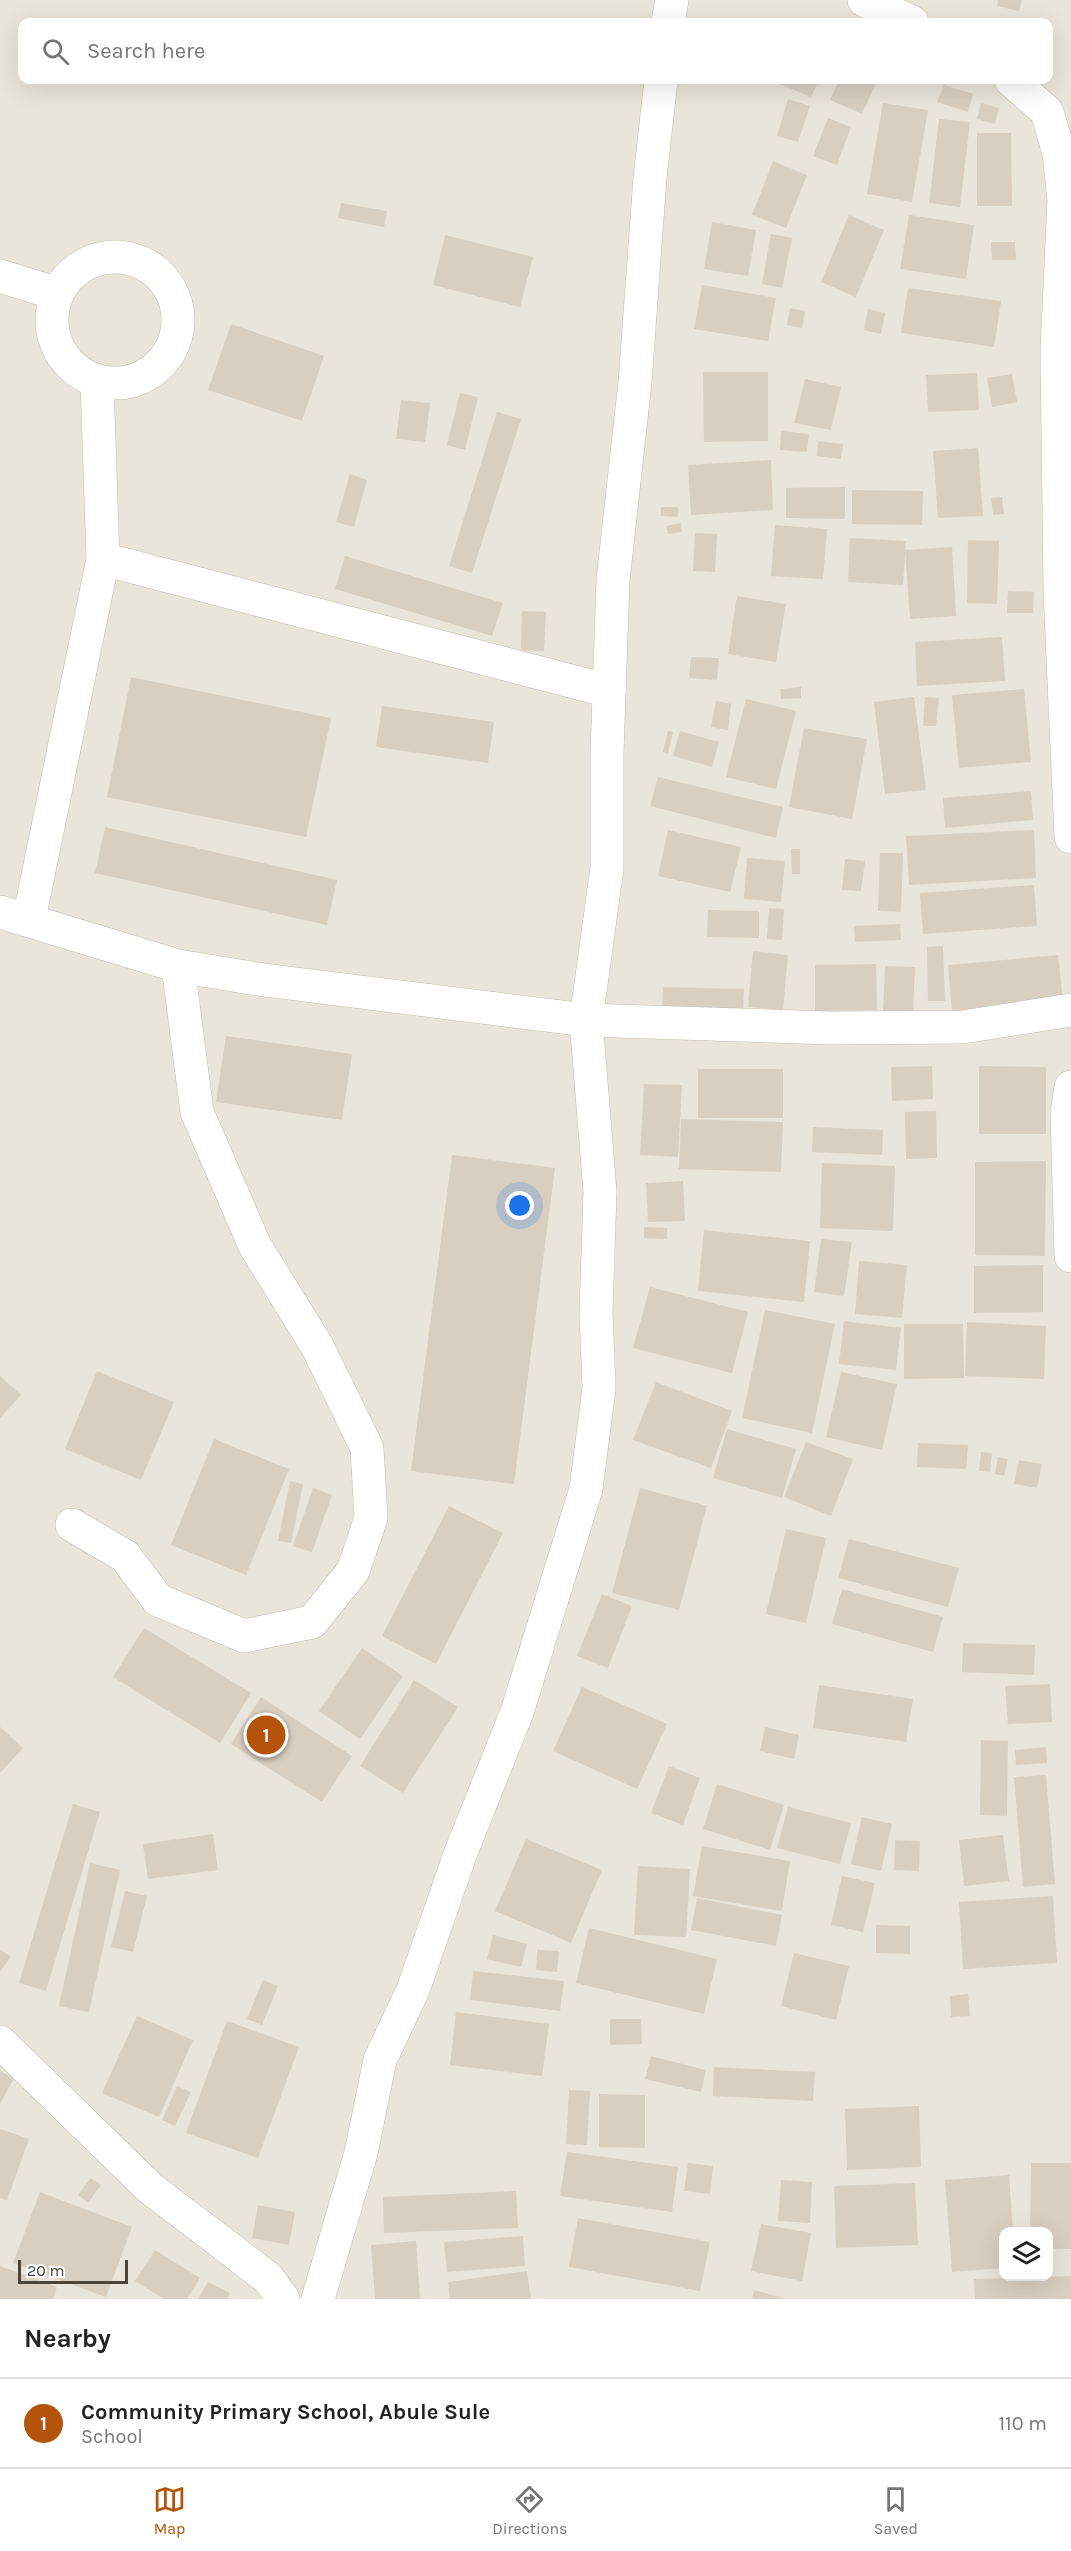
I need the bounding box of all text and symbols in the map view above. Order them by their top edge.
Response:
search box [18,18,1053,84]
icon: search [39,35,72,68]
text: Search here [87,38,205,64]
your location [505,1191,534,1220]
pin: 1 [246,1712,286,1758]
map controls [999,2227,1053,2281]
button: layers [999,2227,1053,2281]
scale bar [18,2257,128,2284]
text: 20 m [27,2261,65,2280]
text: Nearby [24,2323,111,2354]
text: Community Primary School, Abule Sule [81,2399,490,2425]
text: 1 [40,2412,47,2435]
text: 110 m [998,2412,1047,2435]
text: School [81,2425,143,2448]
tab: Map [153,2483,186,2538]
tab: Directions [492,2483,567,2538]
tab: Saved [874,2483,918,2538]

